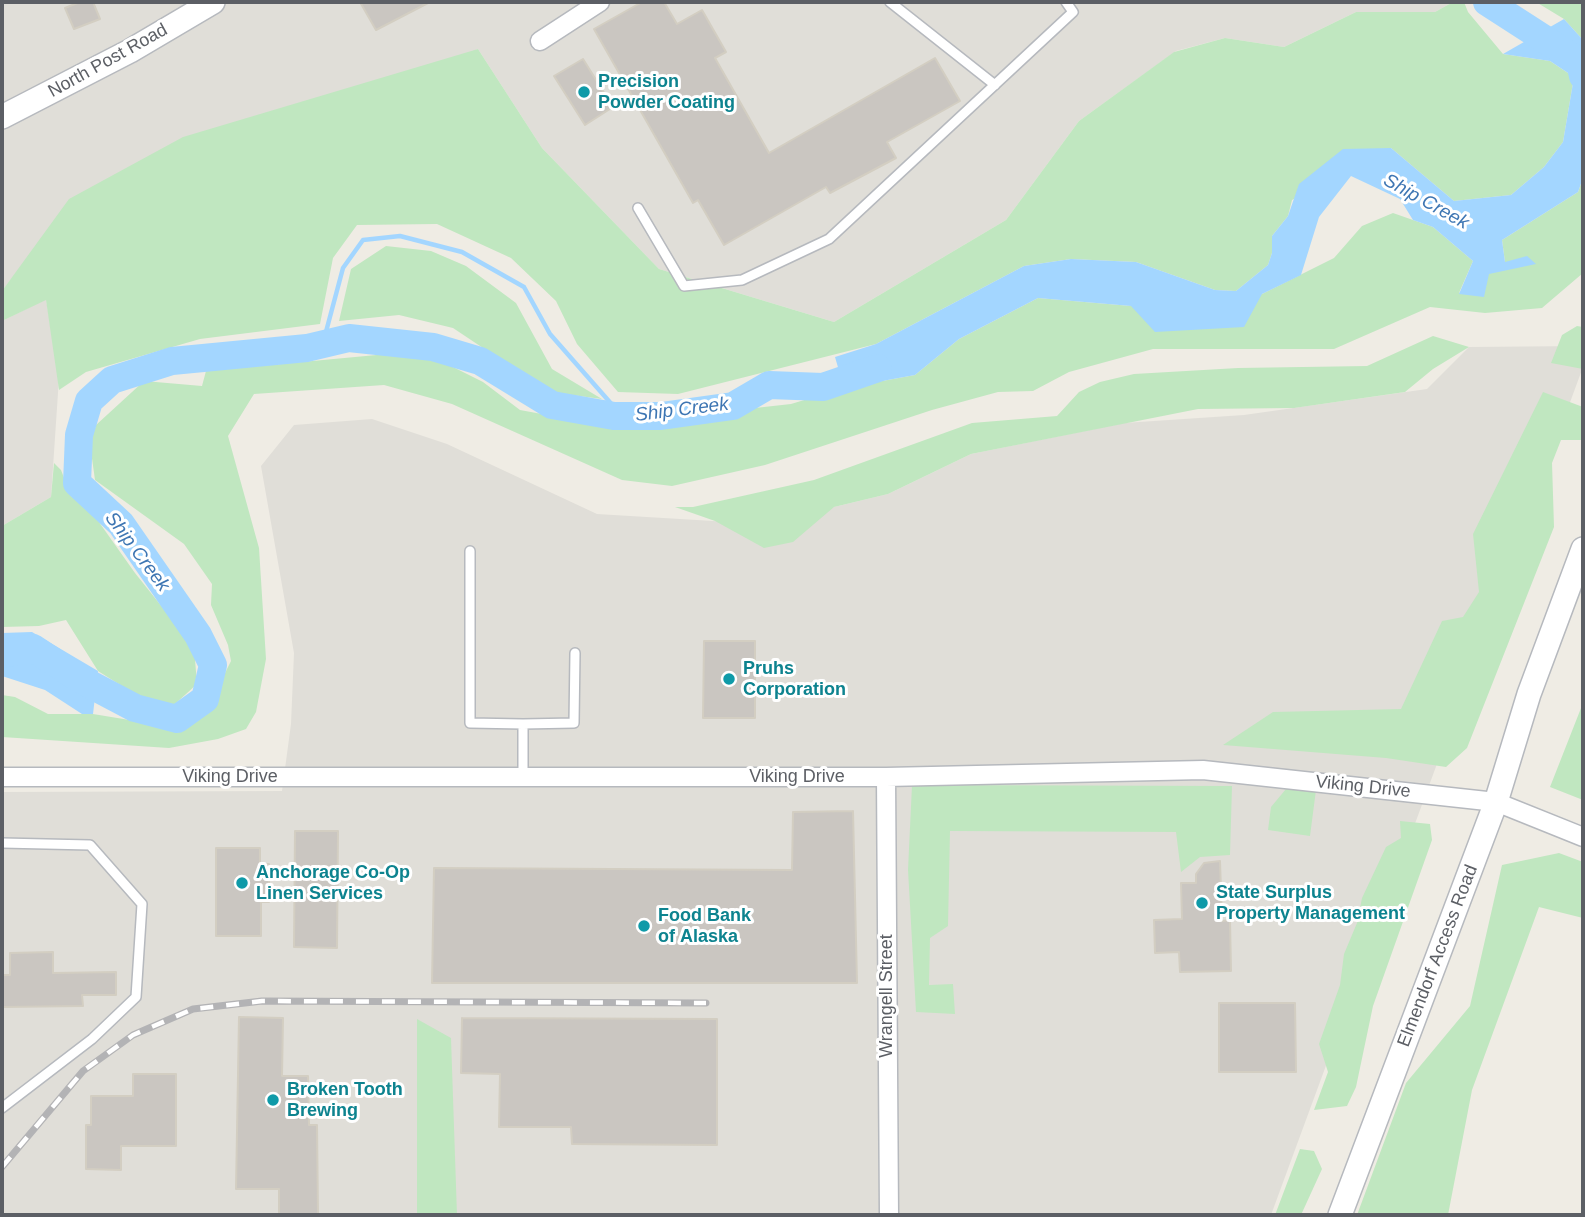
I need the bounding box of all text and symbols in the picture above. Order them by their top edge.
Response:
street label: North Post Road [45,19,171,103]
place label: Precision Powder Coating [598,71,735,114]
marker: Precision Powder Coating [576,84,592,100]
water label: Ship Creek [1379,169,1473,235]
water label: Ship Creek [634,393,730,427]
water label: Ship Creek [100,508,174,596]
place label: Pruhs Corporation [743,658,846,700]
marker: Pruhs Corporation [721,671,737,687]
street label: Viking Drive [182,766,278,788]
street label: Viking Drive [749,766,845,788]
street label: Viking Drive [1314,771,1412,803]
place label: Anchorage Co-Op Linen Services [256,862,410,904]
street label: Elmendorf Access Road [1393,862,1483,1050]
marker: Anchorage Co-Op Linen Services [234,875,250,891]
place label: State Surplus Property Management [1216,882,1405,924]
marker: State Surplus Property Management [1194,895,1210,911]
place label: Food Bank of Alaska [658,905,751,948]
marker: Food Bank of Alaska [636,918,652,934]
street label: Wrangell Street [876,934,898,1058]
place label: Broken Tooth Brewing [287,1079,403,1122]
marker: Broken Tooth Brewing [265,1092,281,1108]

